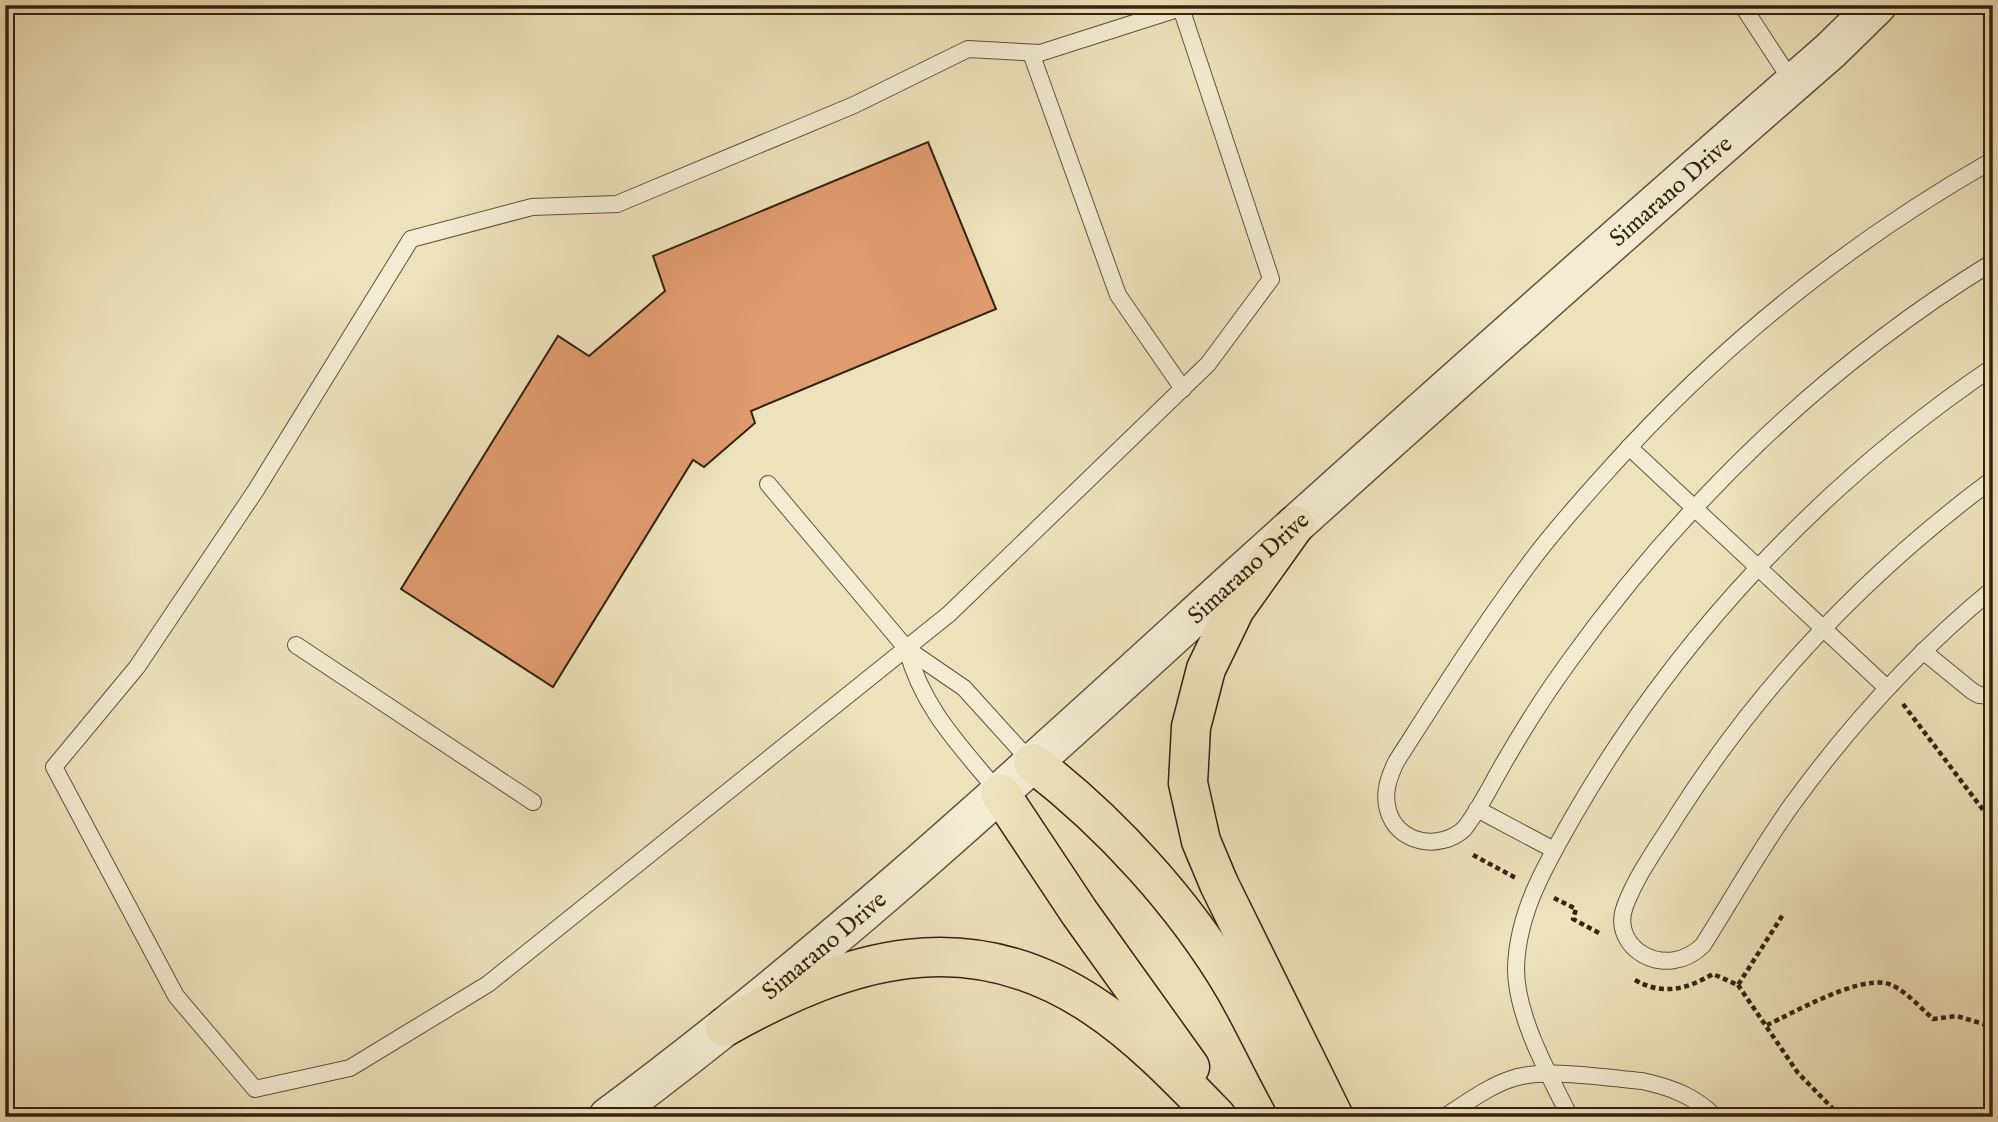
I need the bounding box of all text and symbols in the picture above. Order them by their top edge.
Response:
street label: Simarano Drive [1603,129,1739,254]
street label: Simarano Drive [1182,506,1316,632]
street label: Simarano Drive [756,885,894,1008]

